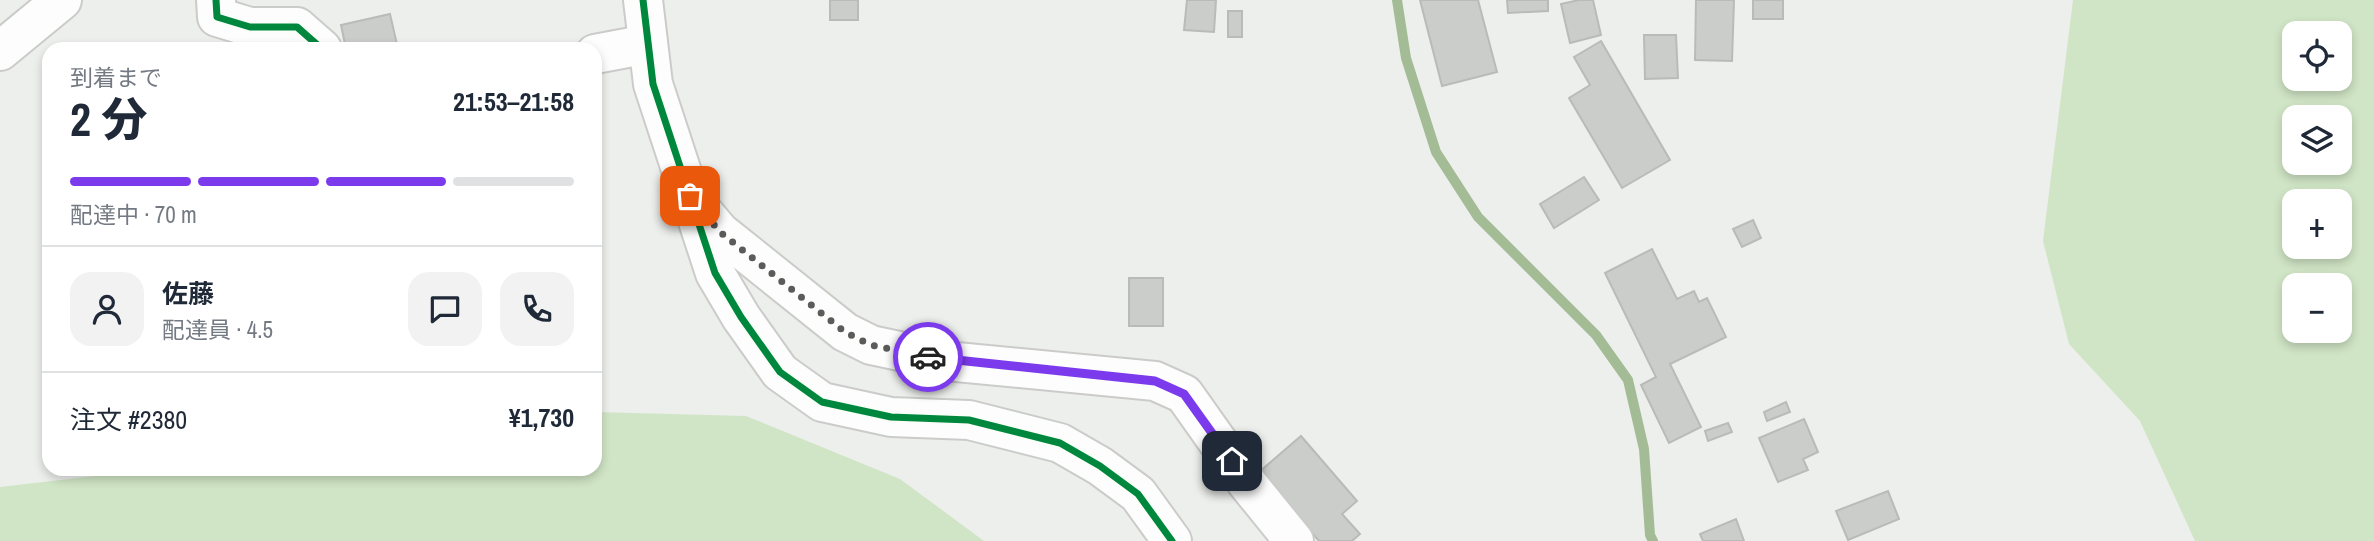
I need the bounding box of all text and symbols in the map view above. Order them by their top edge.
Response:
map controls [2282,21,2352,343]
button: locate [2282,21,2352,91]
text: 到着まで [70,62,162,93]
text: 21:53–21:58 [453,84,574,119]
text: 2 分 [70,88,147,150]
button: layers [2282,105,2352,175]
pin [660,166,720,226]
icon: bag [671,177,709,215]
button: + [2282,189,2352,259]
text: 配達中 · 70 m [70,199,197,230]
button: person [70,272,144,346]
button: chat [408,272,482,346]
button: phone [500,272,574,346]
button: − [2282,273,2352,343]
text: 佐藤 [162,276,214,311]
text: 配達員 · 4.5 [162,314,273,345]
courier [893,322,963,392]
icon: car [909,338,947,376]
text: ¥1,730 [509,400,574,435]
text: 注文 #2380 [70,402,187,437]
pin [1202,431,1262,491]
icon: home [1213,442,1251,480]

